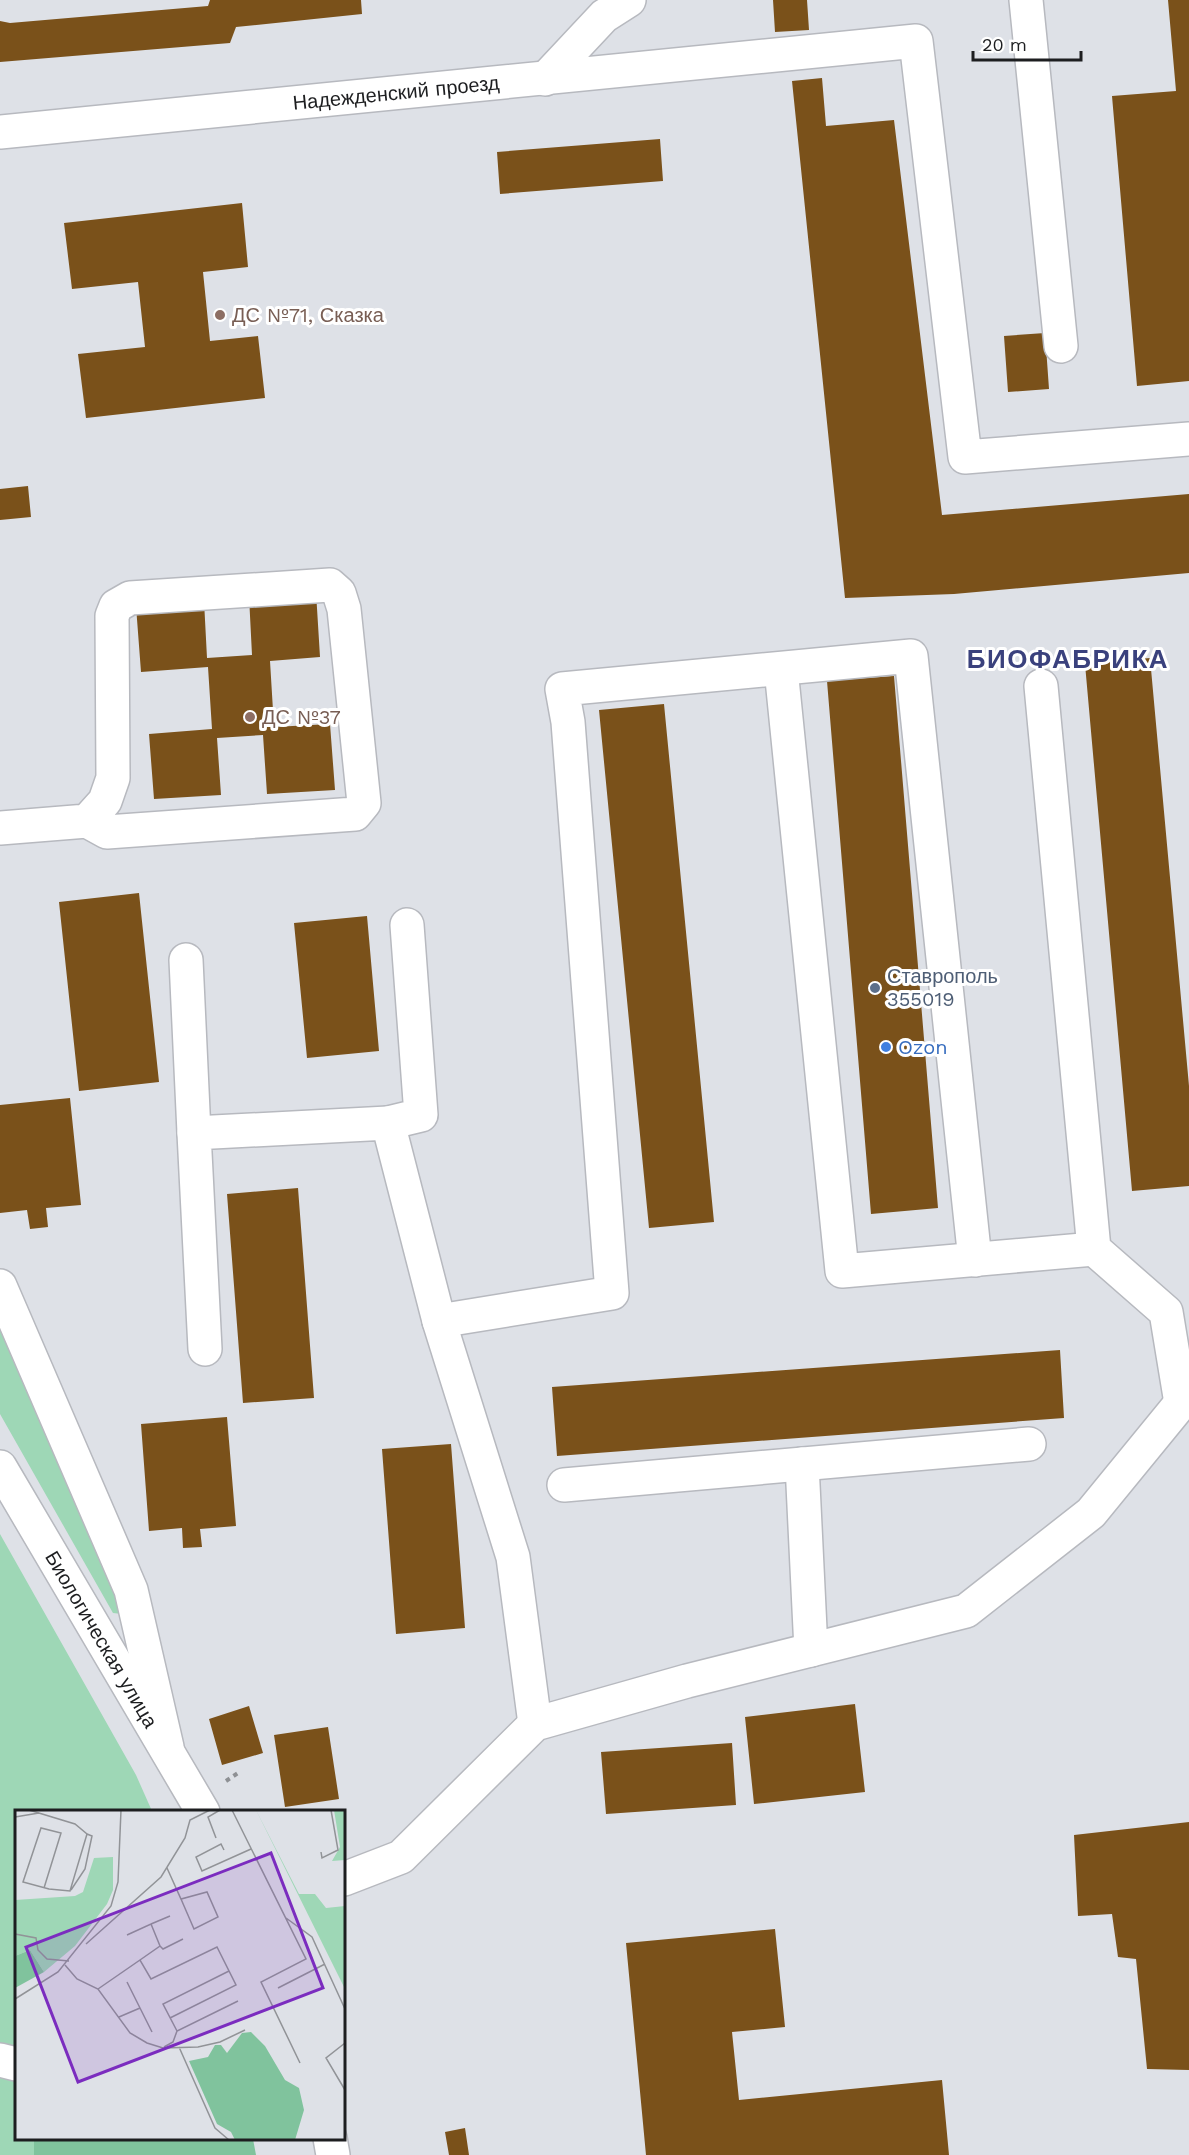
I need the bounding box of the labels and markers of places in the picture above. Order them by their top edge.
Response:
place label: ДС №71, Сказка [232,303,385,327]
marker: ДС №71, Сказка [213,308,227,322]
place label: ДС №37 [262,705,341,729]
marker: ДС №37 [243,710,257,724]
place label: Ставрополь 355019 [887,964,998,1011]
marker: Ставрополь 355019 [868,981,882,995]
place label: Ozon [898,1035,948,1059]
marker: Ozon [879,1040,893,1054]

